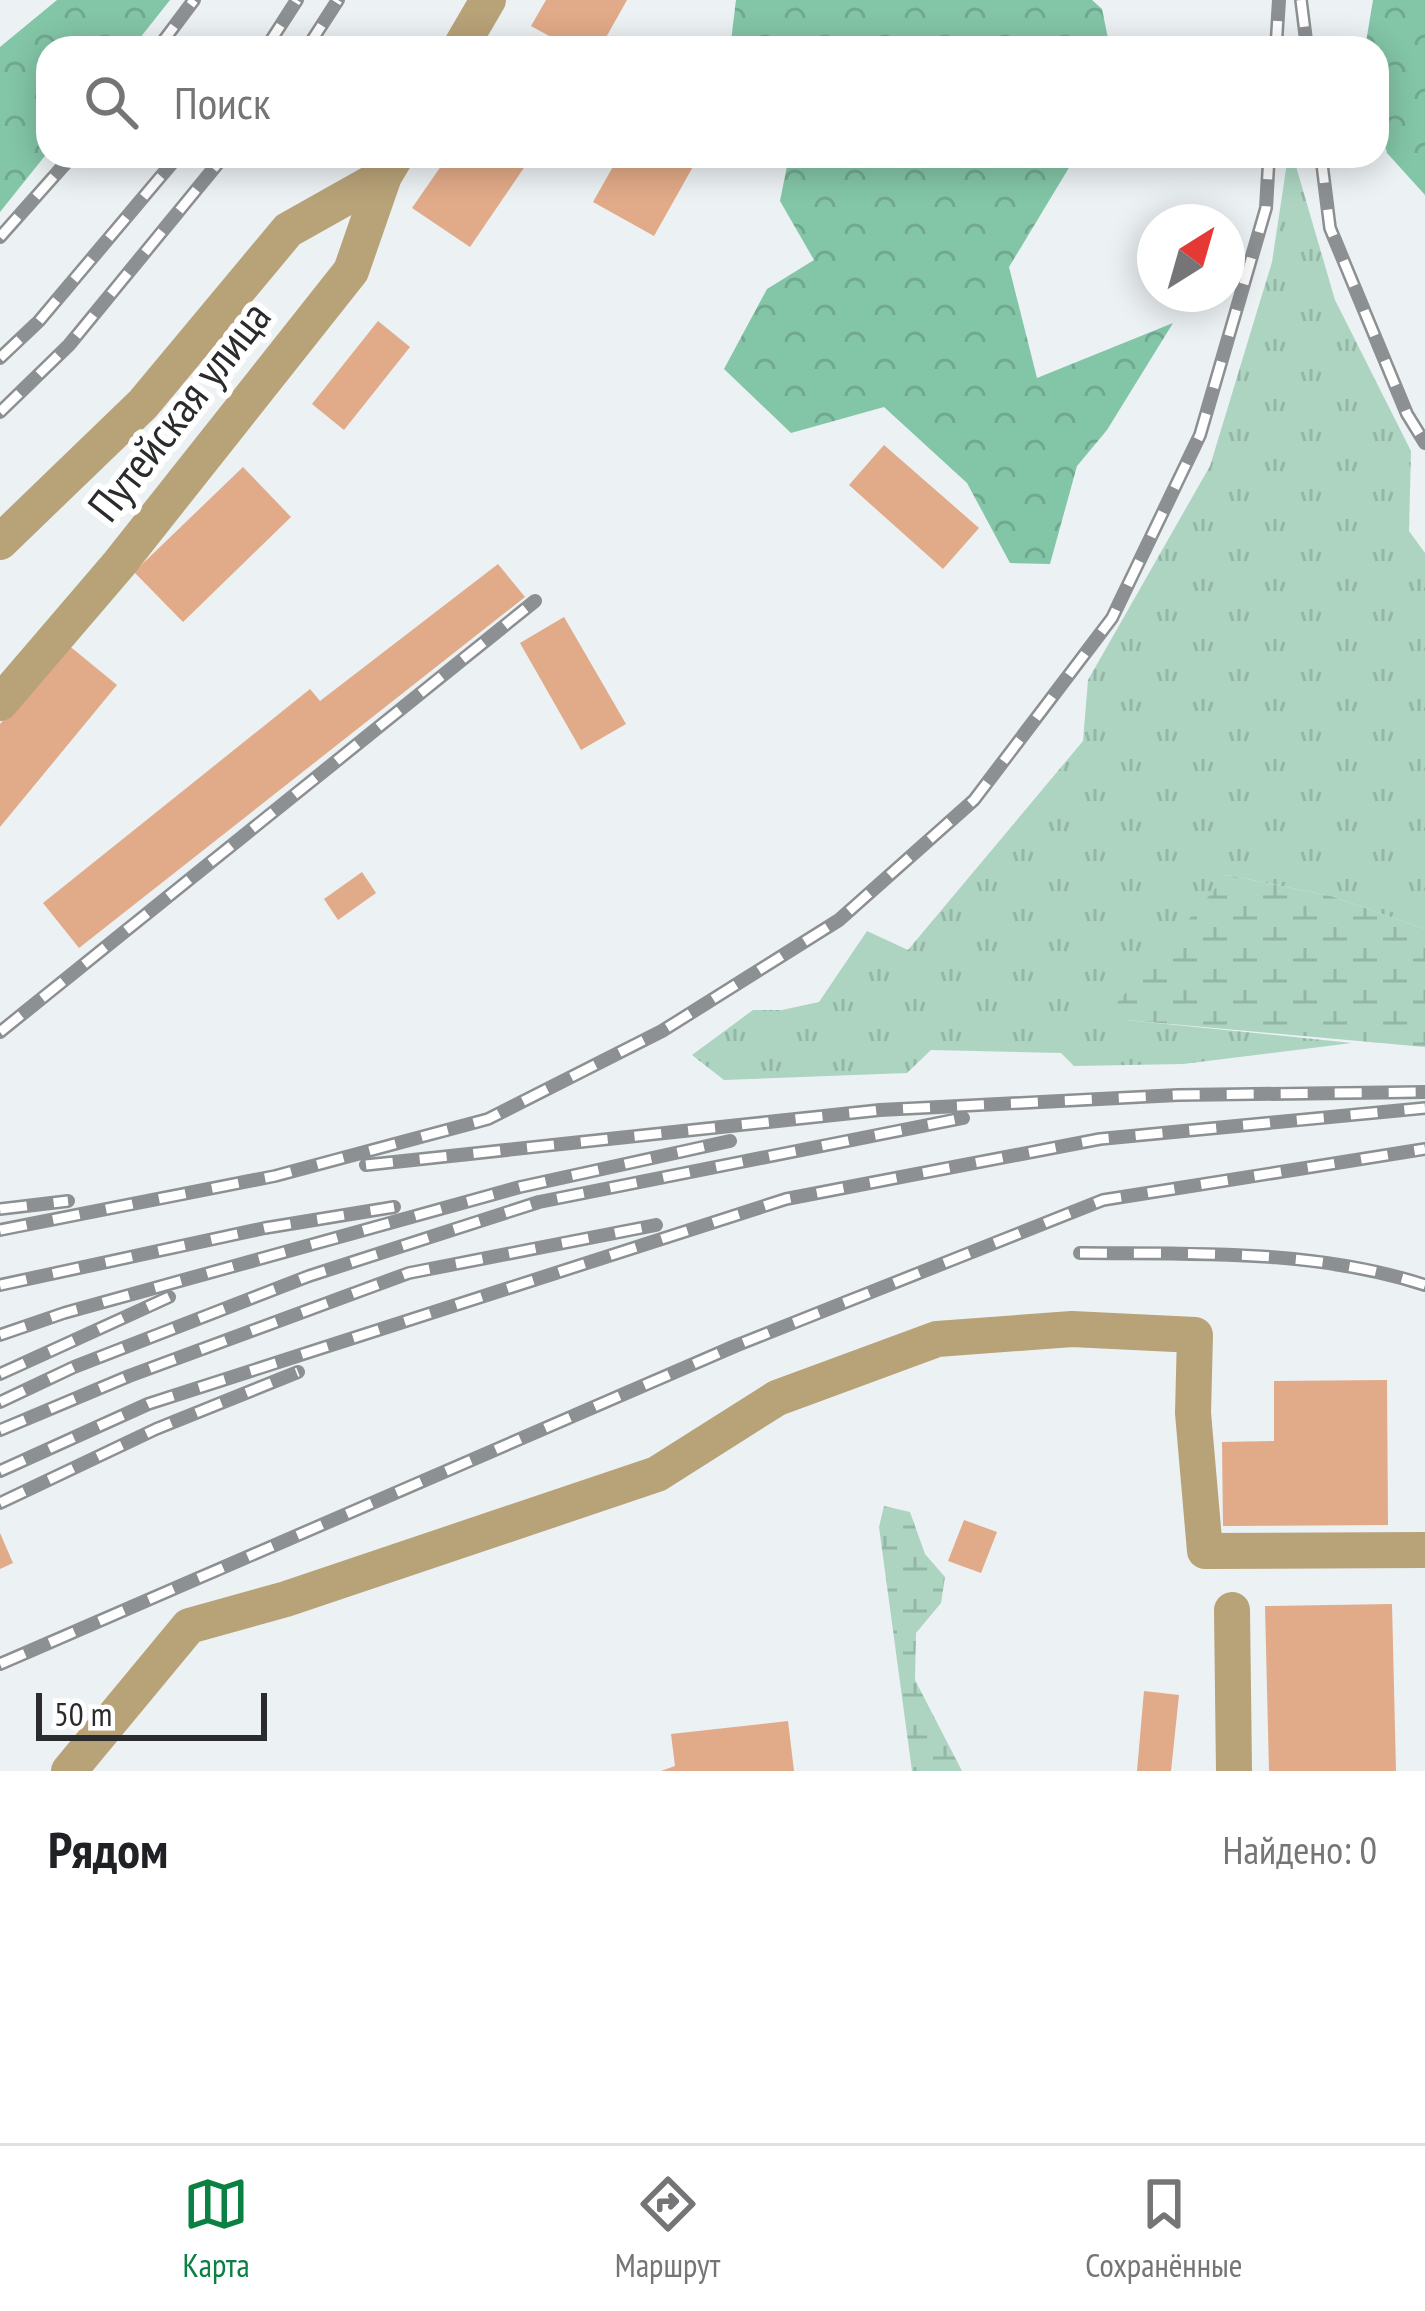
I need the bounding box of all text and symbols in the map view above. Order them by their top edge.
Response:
search box [36,36,1389,168]
icon: search [78,69,144,135]
text: Поиск [174,73,270,131]
north arrow [1137,204,1245,312]
street label: Путейская улица [74,289,282,532]
scale bar [36,1687,267,1740]
text: 50 m [54,1692,112,1735]
text: Рядом [48,1816,168,1882]
text: Найдено: 0 [1223,1824,1377,1875]
tab: Карта [183,2171,250,2286]
tab: Маршрут [615,2171,720,2286]
tab: Сохранённые [1085,2171,1242,2286]

